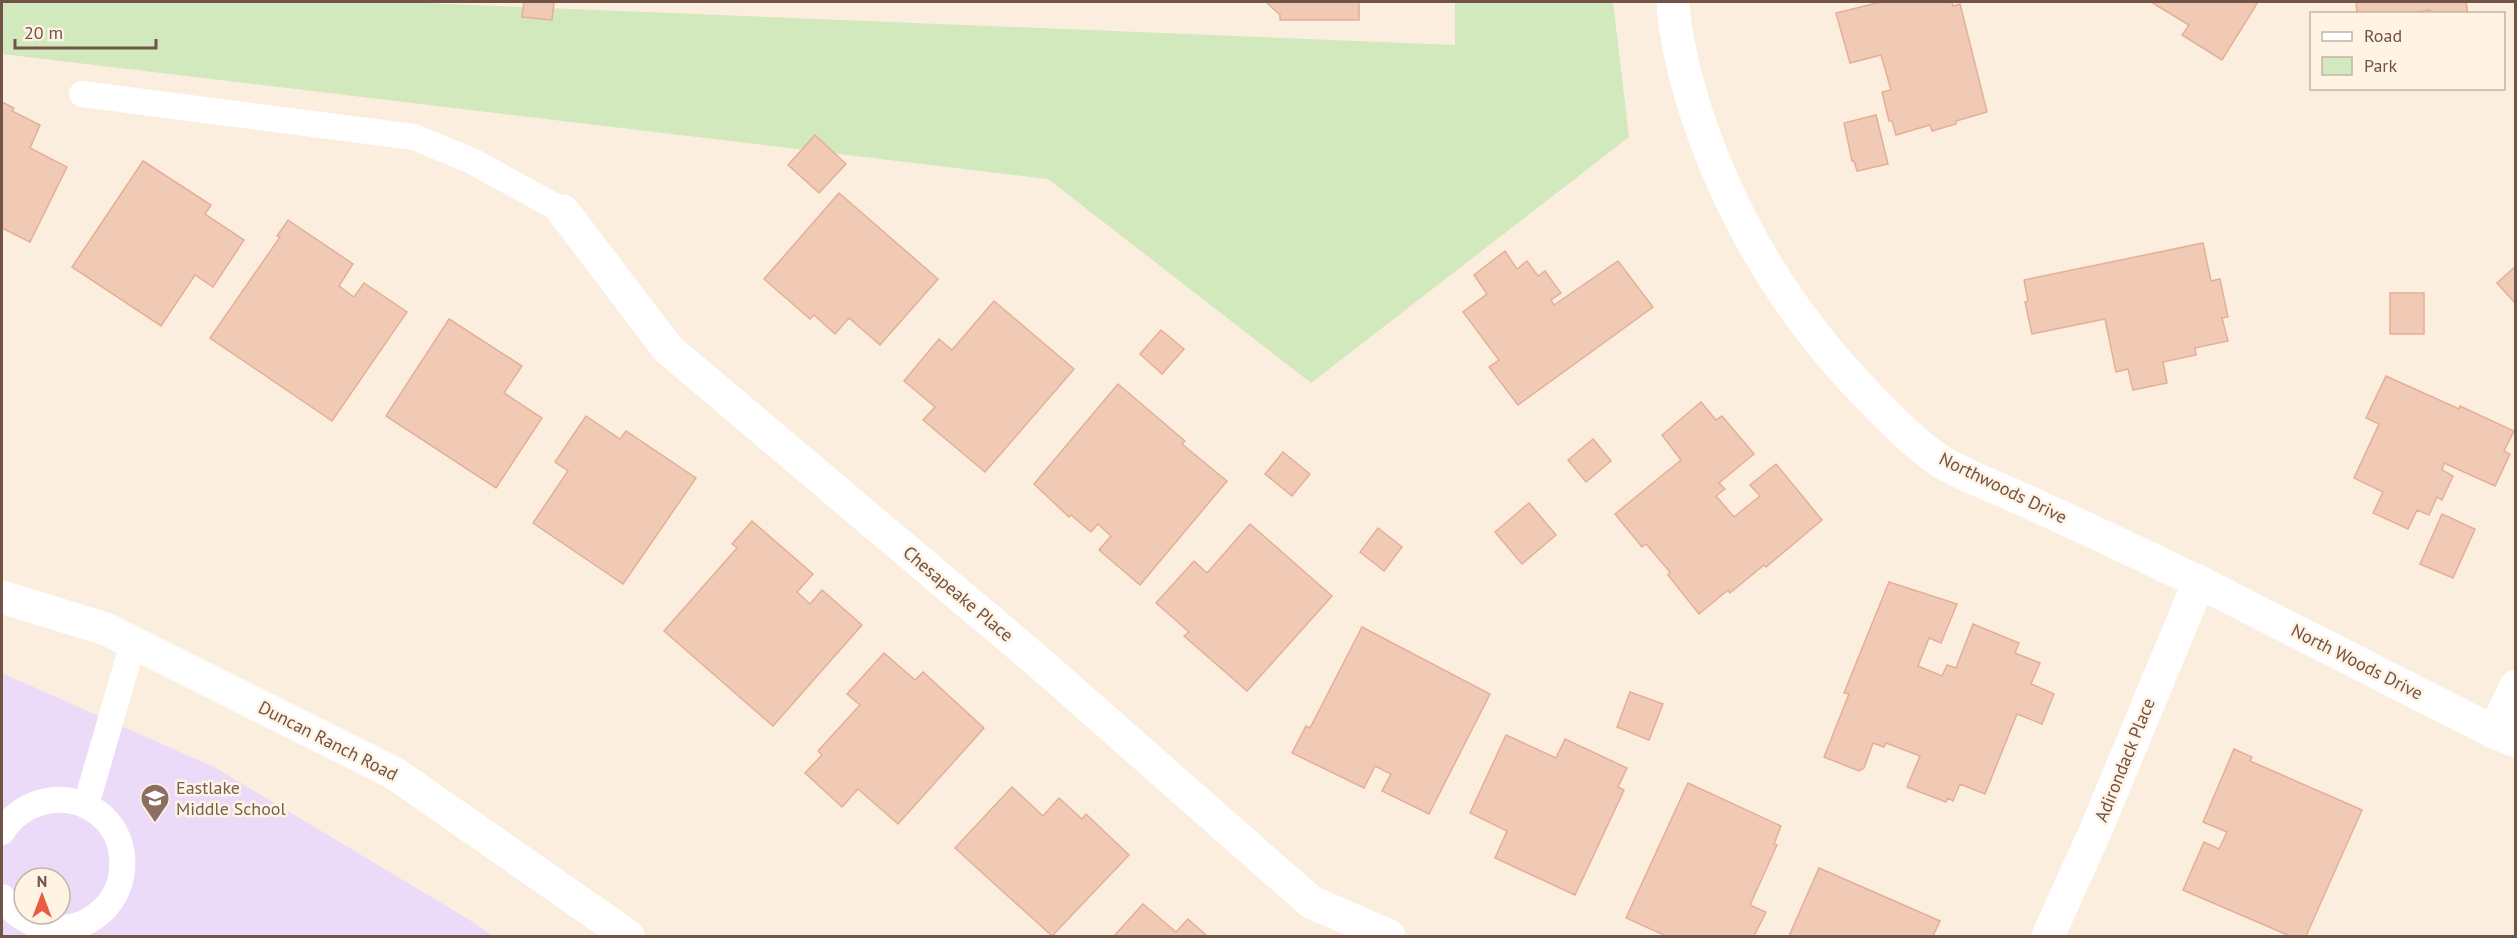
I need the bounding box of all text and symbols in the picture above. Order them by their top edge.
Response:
scale bar [15,12,156,50]
legend [2310,12,2505,90]
text: 20 m [24,21,63,44]
text: Road [2364,24,2402,47]
text: Park [2364,54,2397,77]
street label: Northwoods Drive [1936,447,2071,528]
street label: Chesapeake Place [898,541,1018,646]
street label: North Woods Drive [2288,618,2427,705]
street label: Adirondack Place [2089,695,2160,825]
street label: Duncan Ranch Road [255,696,402,786]
place label: Eastlake Middle School [176,776,286,820]
school or university icon: Eastlake Middle School [139,782,171,824]
north arrow [12,866,72,926]
text: N [37,871,47,891]

